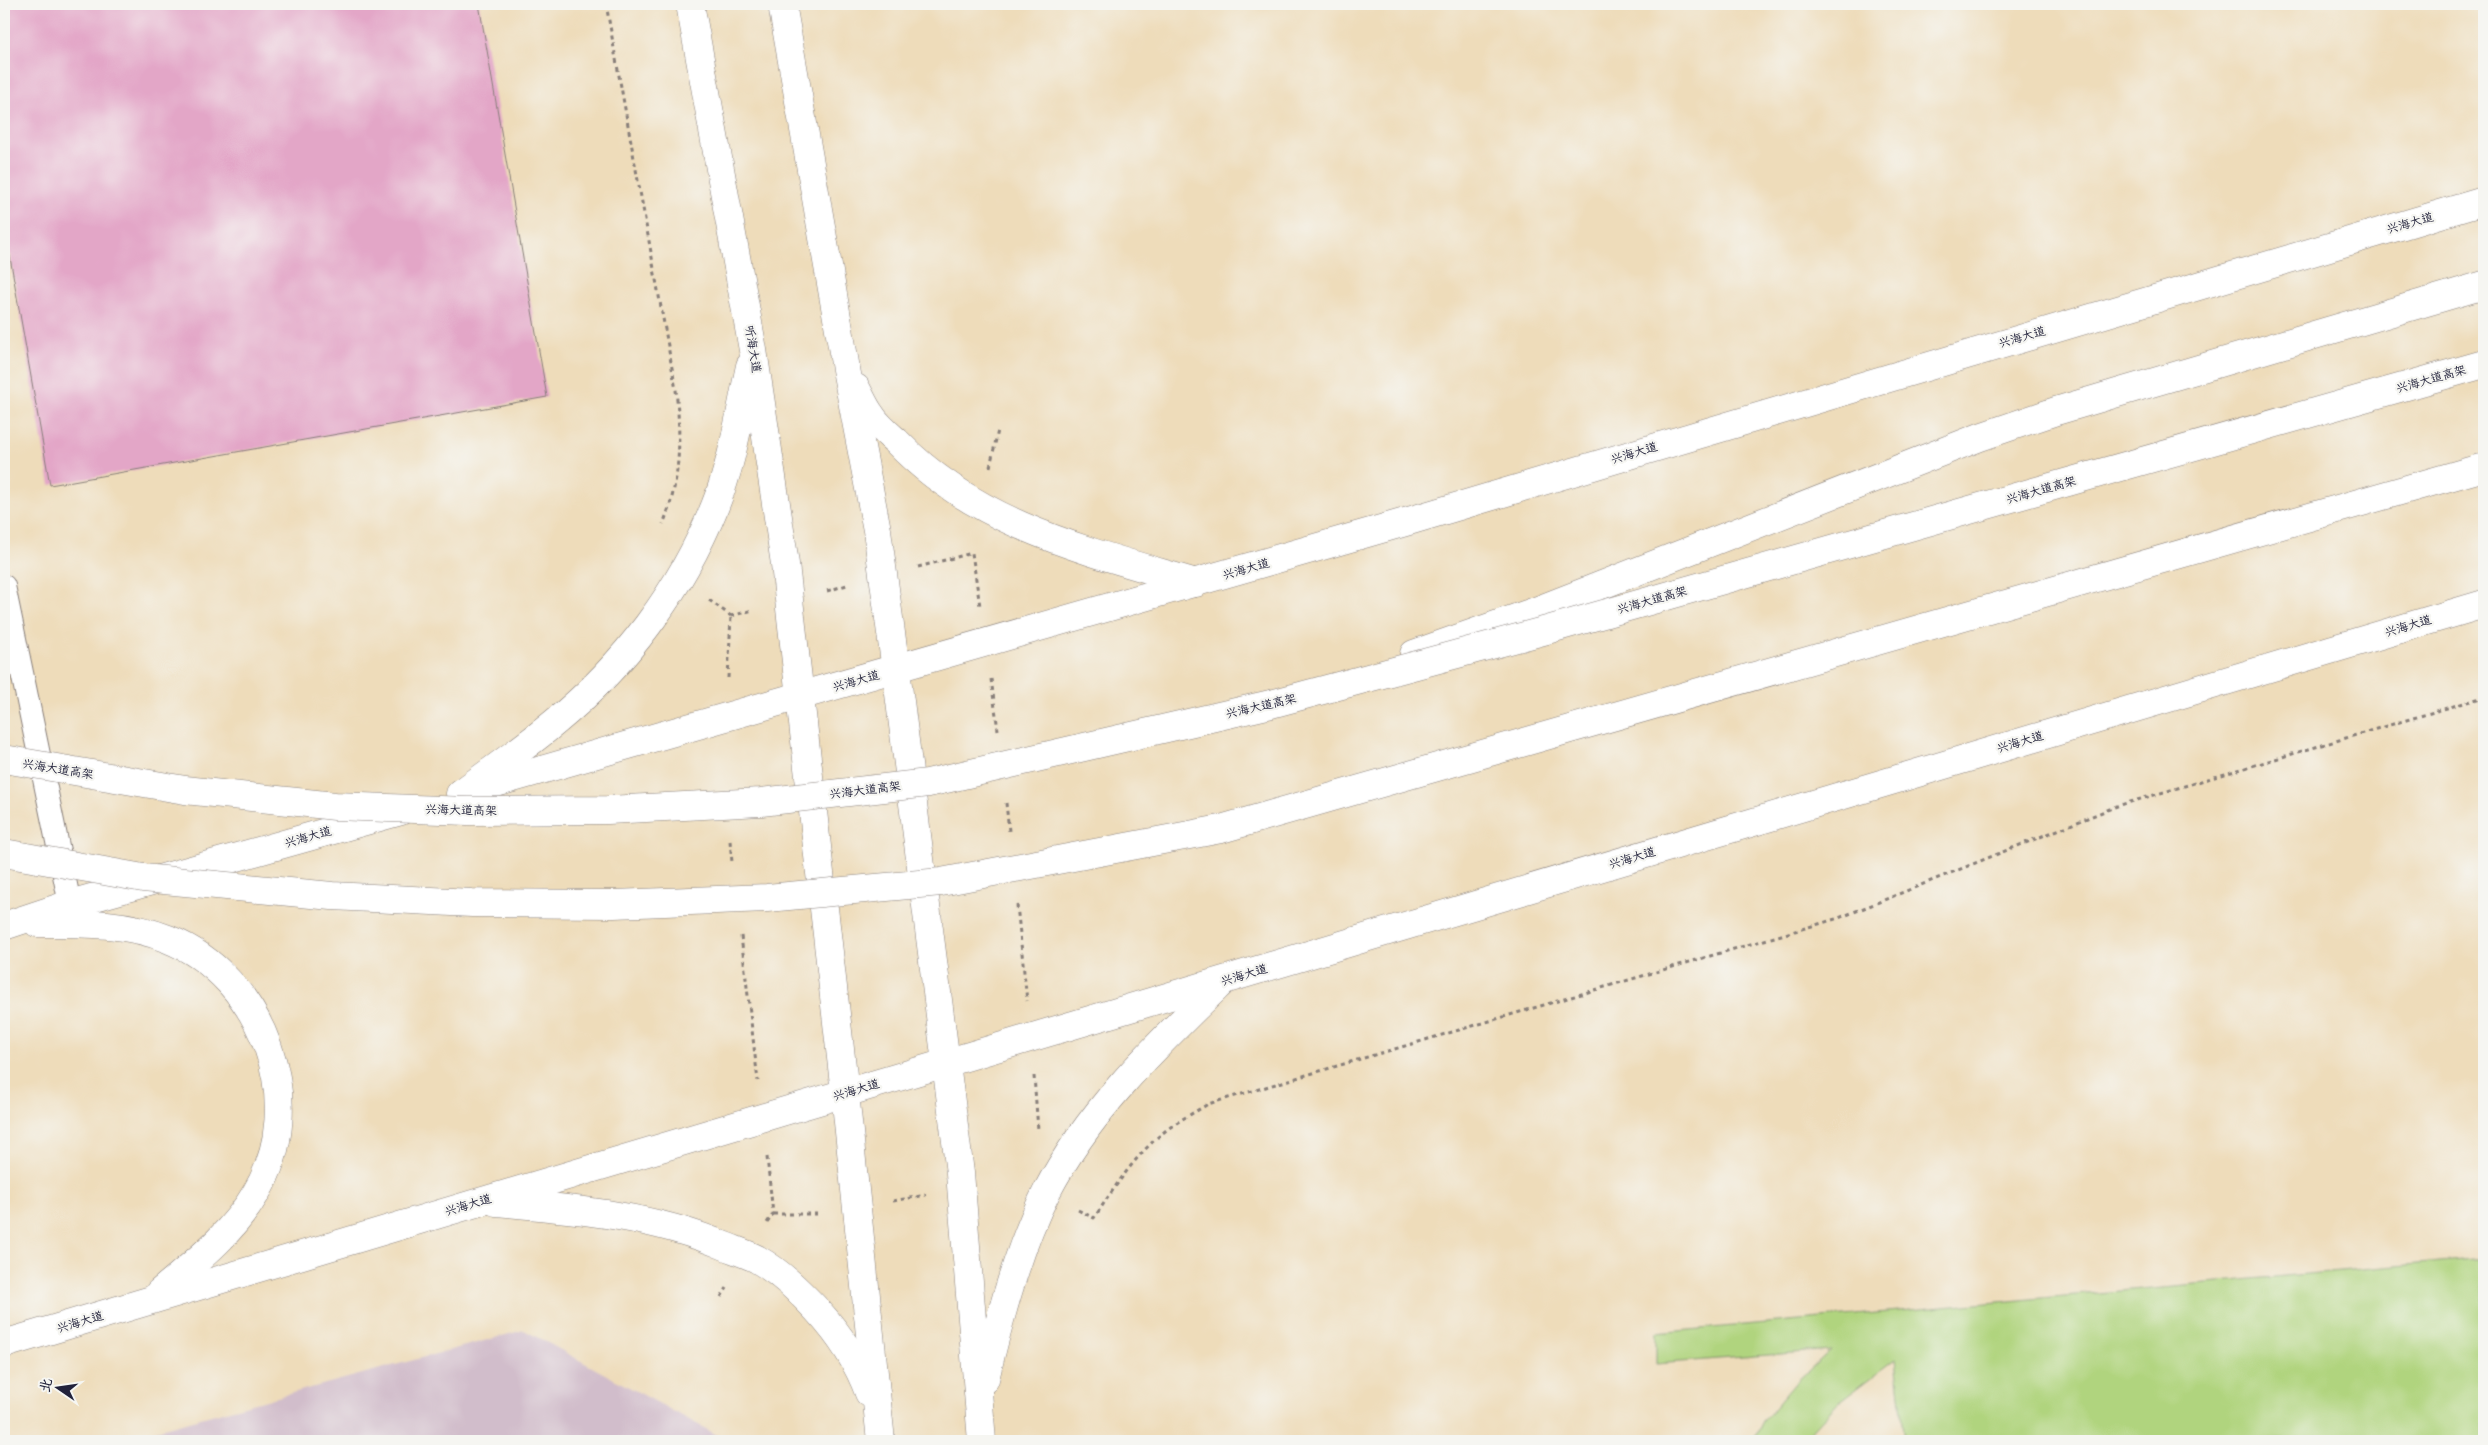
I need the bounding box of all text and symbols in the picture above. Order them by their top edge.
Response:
street label: 兴海大道 [2384,208,2435,236]
street label: 兴海大道 [1996,322,2047,350]
street label: 听海大道 [742,324,766,374]
street label: 兴海大道高架 [2394,360,2468,396]
street label: 兴海大道 [1608,437,1659,467]
street label: 兴海大道高架 [2004,471,2078,507]
street label: 兴海大道 [1220,554,1271,582]
street label: 兴海大道高架 [1615,581,1689,617]
street label: 兴海大道 [2382,610,2433,640]
street label: 兴海大道 [830,666,881,694]
street label: 兴海大道高架 [1224,689,1298,721]
street label: 兴海大道 [1994,726,2045,756]
street label: 兴海大道高架 [21,754,95,782]
street label: 兴海大道高架 [828,777,902,801]
street label: 兴海大道高架 [425,800,497,818]
street label: 兴海大道 [282,822,333,850]
street label: 兴海大道 [1606,842,1657,872]
street label: 兴海大道 [1218,959,1269,989]
street label: 兴海大道 [830,1074,881,1104]
street label: 兴海大道 [442,1189,493,1219]
street label: 兴海大道 [54,1306,105,1336]
north arrow [32,1362,82,1412]
text: 北 [34,1376,56,1394]

